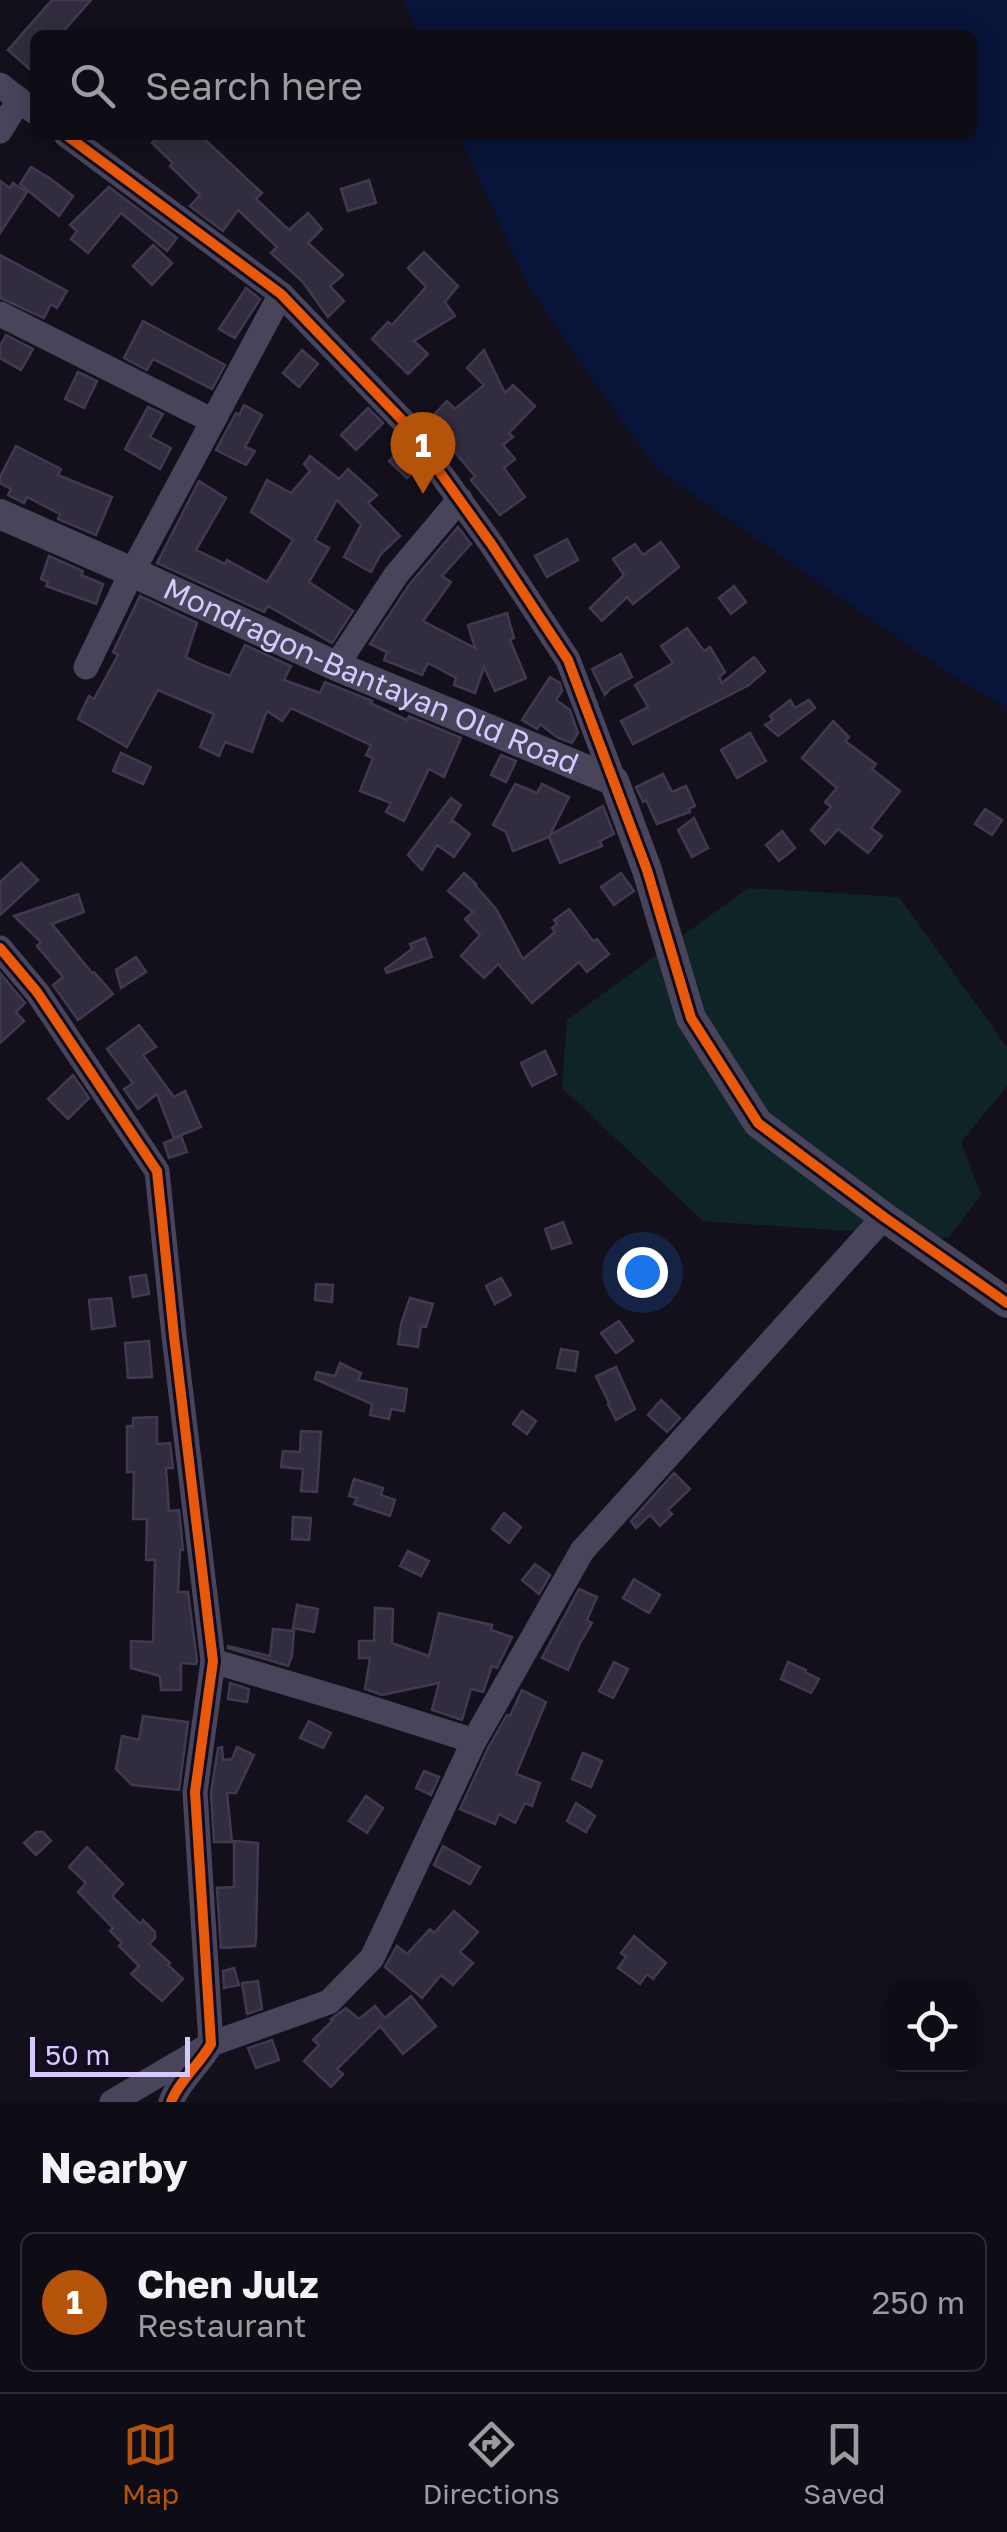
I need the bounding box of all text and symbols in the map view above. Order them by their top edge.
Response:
search box [30,30,977,140]
icon: search [65,58,120,113]
text: Search here [145,63,363,108]
pin: 1 [390,412,456,494]
street label: Mondragon-Bantayan Old Road [158,570,584,781]
your location [617,1247,668,1298]
map controls [887,1982,977,2072]
button: locate [887,1982,977,2072]
scale bar [30,2032,190,2076]
text: 50 m [45,2038,110,2071]
text: Nearby [40,2142,188,2192]
text: Chen Julz [137,2261,319,2306]
text: 1 [66,2283,83,2321]
text: 250 m [872,2283,965,2321]
text: Restaurant [137,2306,307,2344]
tab: Map [122,2417,179,2510]
tab: Directions [423,2417,560,2510]
tab: Saved [803,2417,885,2510]

